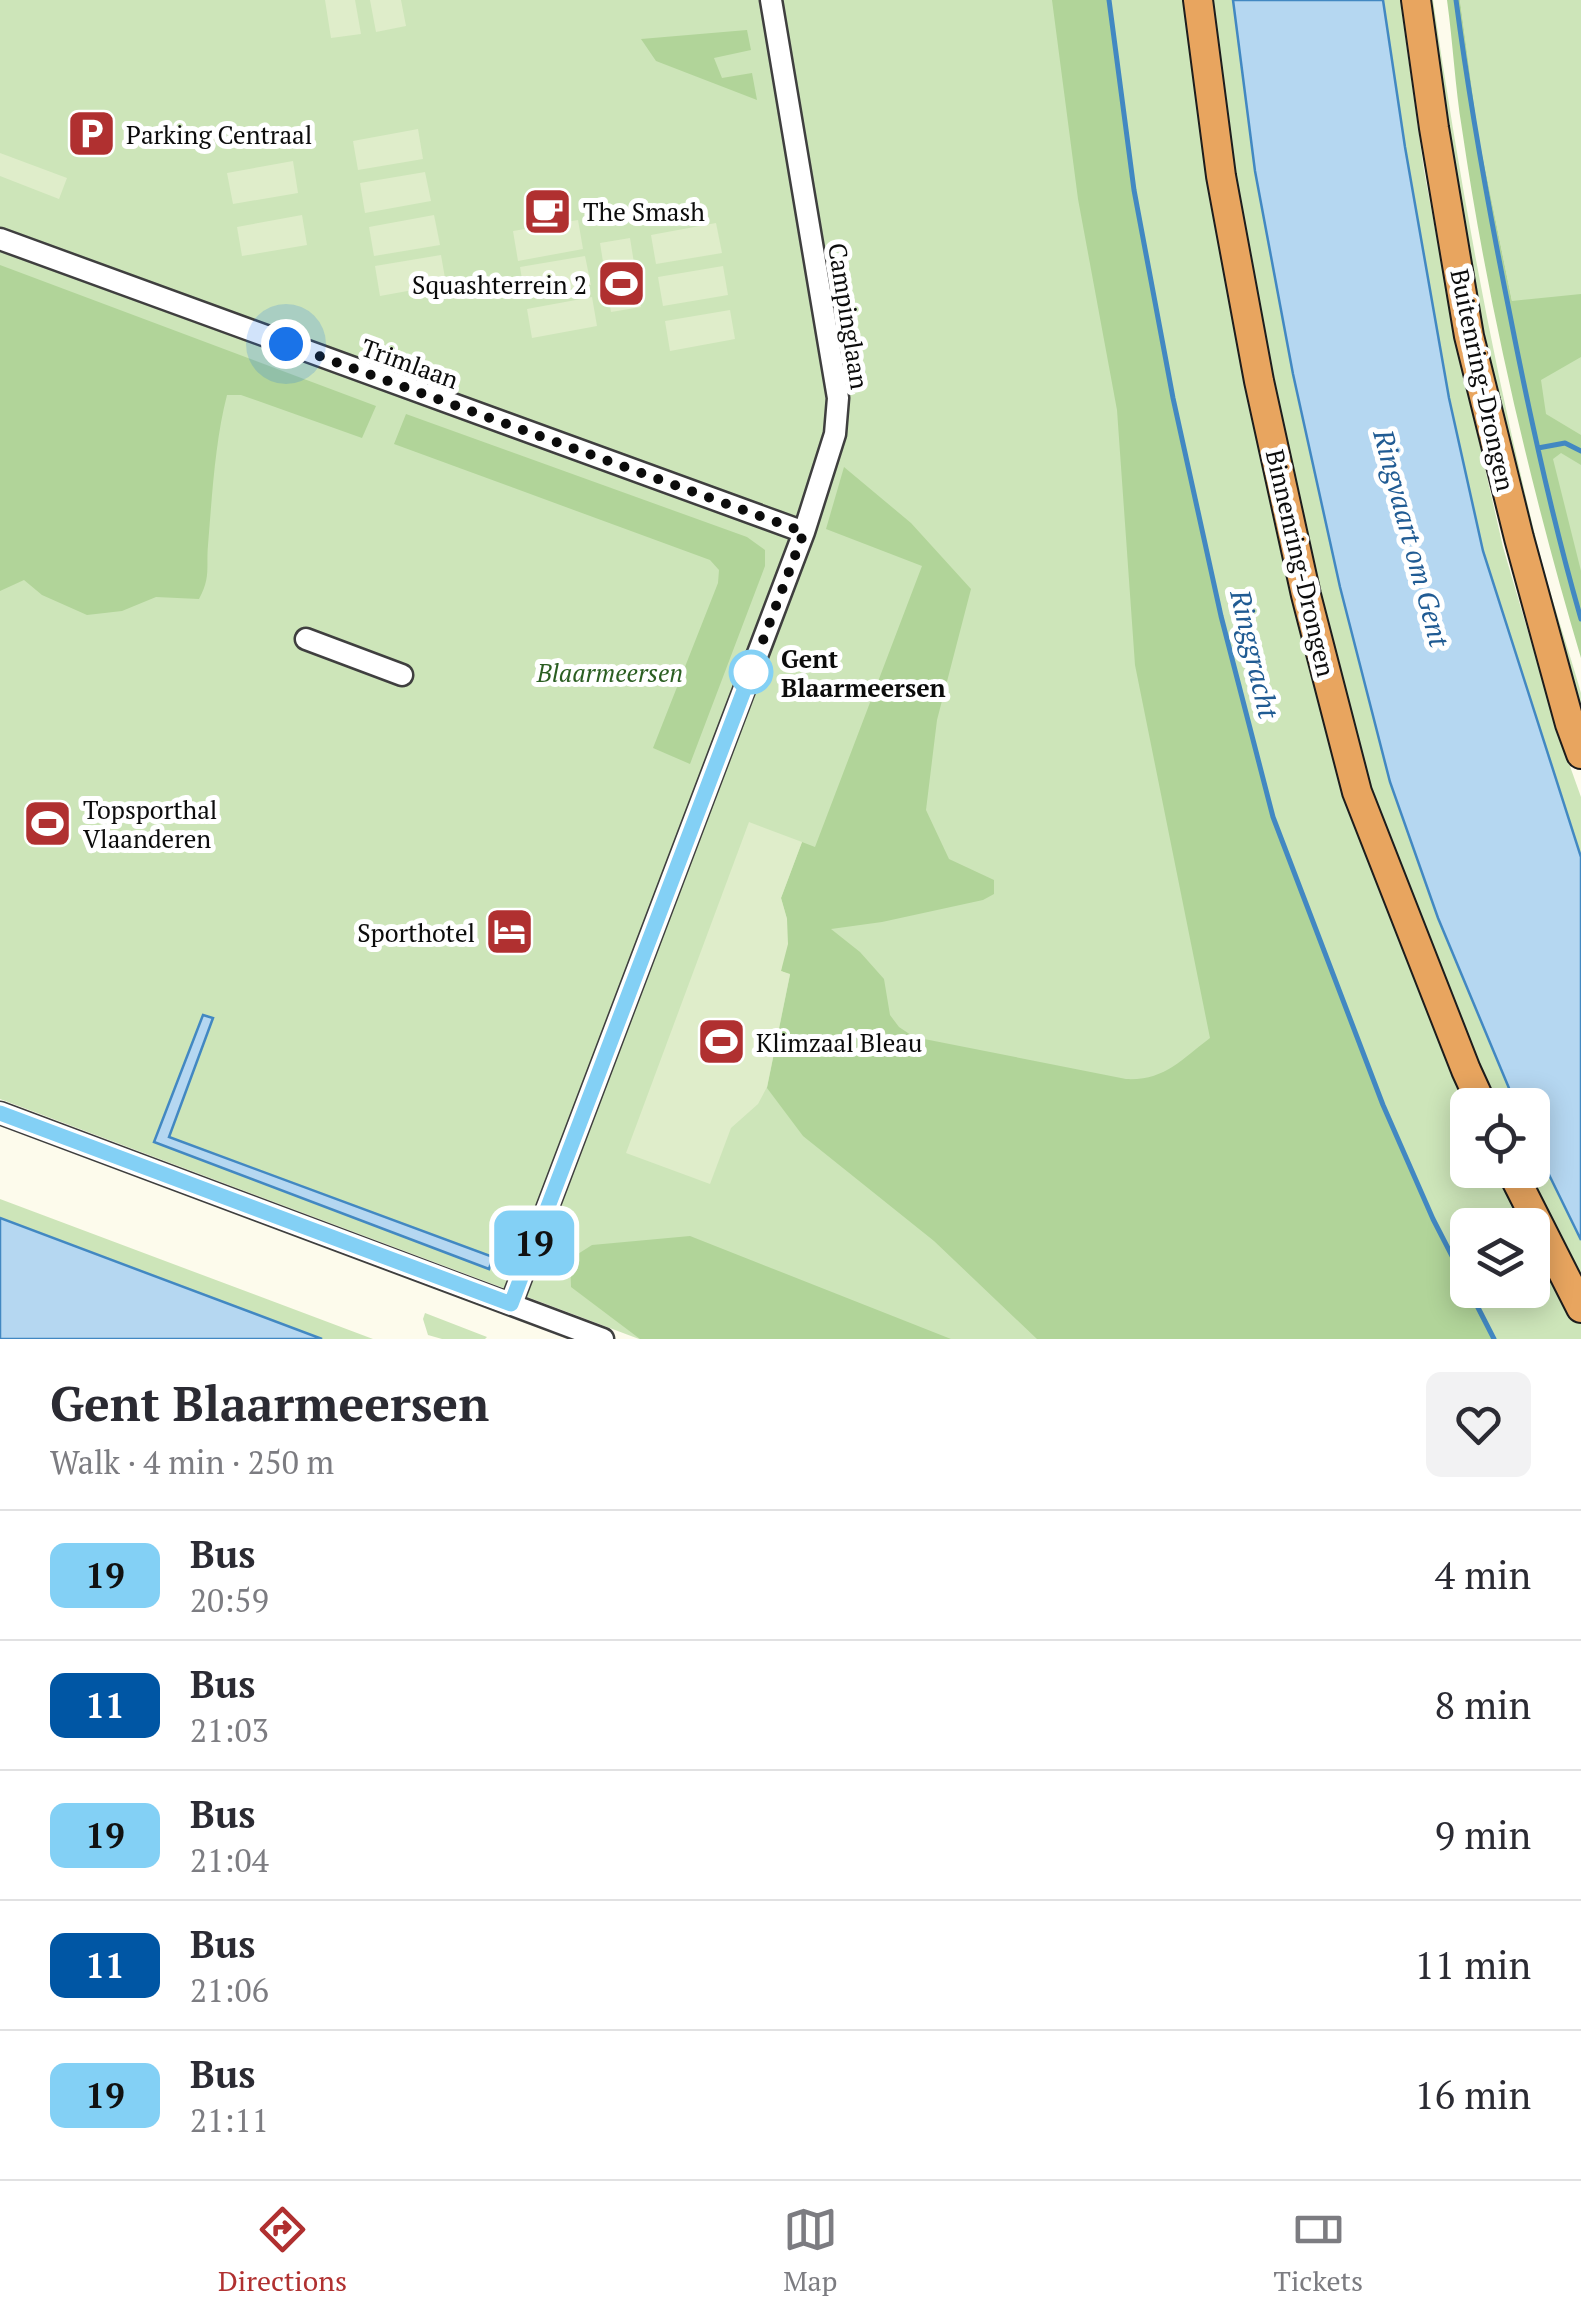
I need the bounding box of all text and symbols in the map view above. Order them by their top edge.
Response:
parking icon: Parking Centraal [65,108,117,160]
place label: Parking Centraal [126,118,312,151]
cafe icon: The Smash [522,185,574,237]
place label: The Smash [583,195,705,228]
street label: Campinglaan [821,241,877,392]
sports icon: Squashterrein 2 [596,258,648,310]
street label: Buitenring-Drongen [1443,266,1523,494]
place label: Squashterrein 2 [412,268,587,301]
your location [261,319,311,369]
street label: Trimlaan [357,330,463,396]
water label: Ringvaart om Gent [1365,424,1459,651]
street label: Binnenring-Drongen [1259,446,1343,680]
water label: Ringgracht [1222,585,1288,723]
place label: Gent Blaarmeersen [781,642,946,704]
marker: Gent Blaarmeersen [730,651,772,693]
park label: Blaarmeersen [536,656,683,689]
place label: Topsporthal Vlaanderen [83,793,217,855]
sports icon: Topsporthal Vlaanderen [22,797,74,849]
hotel icon: Sporthotel [484,906,536,958]
place label: Sporthotel [357,916,475,949]
sports icon: Klimzaal Bleau [695,1016,747,1068]
place label: Klimzaal Bleau [756,1026,922,1059]
map controls [1450,1088,1550,1308]
button: locate [1450,1088,1550,1188]
button: layers [1450,1208,1550,1308]
line badge: 19 [489,1210,579,1276]
text: 19 [514,1220,554,1266]
text: Gent Blaarmeersen [50,1371,489,1435]
button: heart [1426,1372,1531,1477]
text: Walk · 4 min · 250 m [50,1441,334,1483]
text: Bus [190,1529,255,1579]
text: 4 min [1435,1550,1531,1600]
text: 19 [85,1552,125,1598]
text: 20:59 [190,1579,269,1621]
text: Bus [190,1659,255,1709]
text: 8 min [1435,1680,1531,1730]
text: 11 [85,1682,125,1728]
text: 21:03 [190,1709,269,1751]
text: Bus [190,1789,255,1839]
text: 9 min [1435,1810,1531,1860]
text: 19 [85,1812,125,1858]
text: 21:04 [190,1839,269,1881]
text: Bus [190,1919,255,1969]
text: 11 min [1414,1940,1531,1990]
text: 11 [85,1942,125,1988]
text: 21:06 [190,1969,269,2011]
text: Bus [190,2049,255,2099]
text: 16 min [1414,2070,1531,2120]
text: 19 [85,2072,125,2118]
text: 21:11 [190,2099,269,2141]
tab: Directions [218,2202,347,2299]
tab: Map [783,2202,838,2299]
tab: Tickets [1274,2202,1363,2299]

